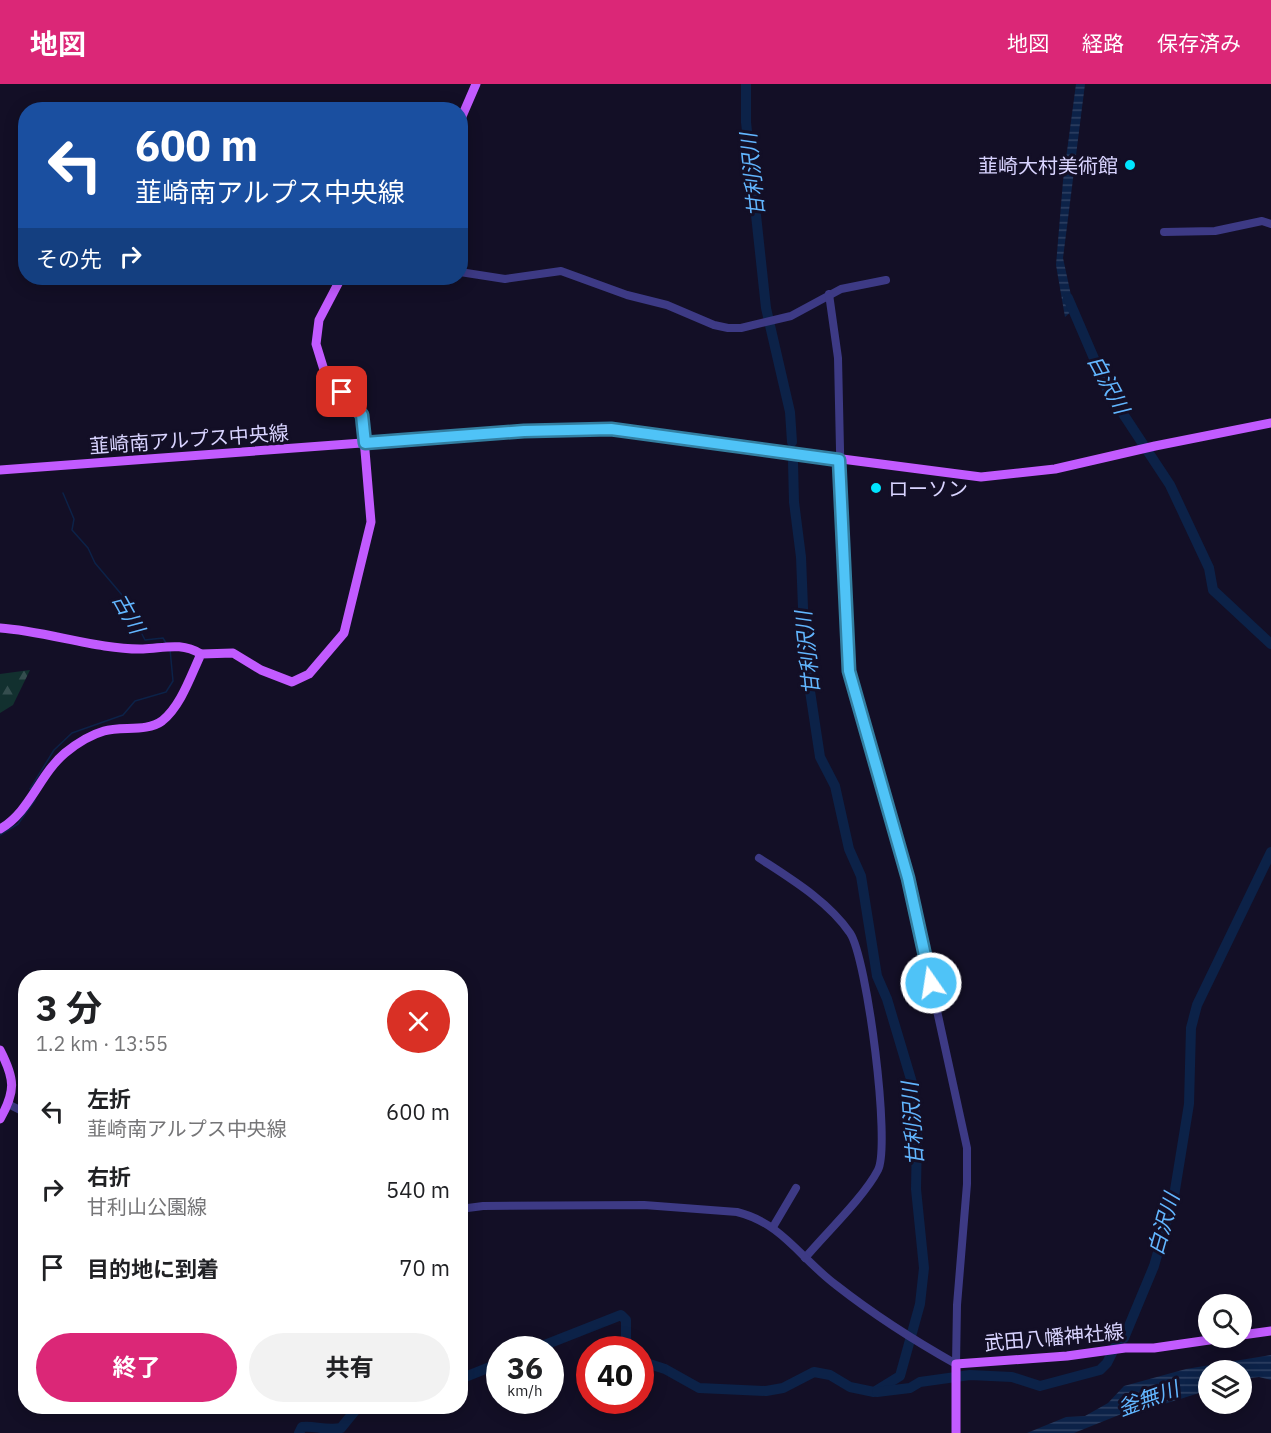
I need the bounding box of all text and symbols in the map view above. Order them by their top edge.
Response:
text: 地図 [30,25,86,62]
text: 地図 [1007,29,1049,57]
text: 経路 [1082,29,1124,57]
text: 保存済み [1157,29,1241,57]
text: 600 m [135,118,258,173]
icon: left [36,126,114,204]
water label: 甘利沢川 [733,130,770,218]
place label: 韮崎大村美術館 [978,152,1118,179]
marker: 韮崎大村美術館 [1123,158,1137,172]
text: 韮崎南アルプス中央線 [135,174,405,209]
icon: right [114,240,147,273]
text: その先 [36,244,102,273]
water label: 白沢川 [1082,350,1137,420]
pin [316,366,367,417]
icon: arrive [325,375,358,408]
street label: 韮崎南アルプス中央線 [88,419,290,459]
place label: ローソン [888,475,968,502]
marker: ローソン [869,481,883,495]
water label: 古川 [107,588,152,640]
water label: 甘利沢川 [788,608,825,696]
position arrow [899,951,963,1015]
text: 3 分 [36,984,102,1031]
button: close [387,990,450,1053]
text: 1.2 km · 13:55 [36,1030,168,1057]
water label: 甘利沢川 [895,1079,929,1167]
text: 左折 [87,1084,131,1113]
icon: left [36,1095,69,1128]
text: 600 m [386,1097,450,1126]
text: 韮崎南アルプス中央線 [87,1115,287,1142]
text: 右折 [87,1162,131,1191]
icon: right [36,1173,69,1206]
text: 540 m [386,1175,450,1204]
water label: 白沢川 [1141,1188,1186,1258]
text: 甘利山公園線 [87,1193,207,1220]
icon: arrive [36,1251,69,1284]
text: 70 m [399,1253,450,1282]
text: 目的地に到着 [87,1254,219,1283]
map controls [1198,1294,1252,1414]
button: search [1198,1294,1252,1348]
street label: 武田八幡神社線 [983,1317,1125,1357]
button: 終了 [36,1333,237,1402]
button: 共有 [249,1333,450,1402]
speed limit sign: 40 [576,1336,654,1414]
text: 36 [507,1348,543,1387]
button: layers [1198,1360,1252,1414]
water label: 釜無川 [1114,1373,1184,1422]
text: km/h [507,1381,543,1400]

